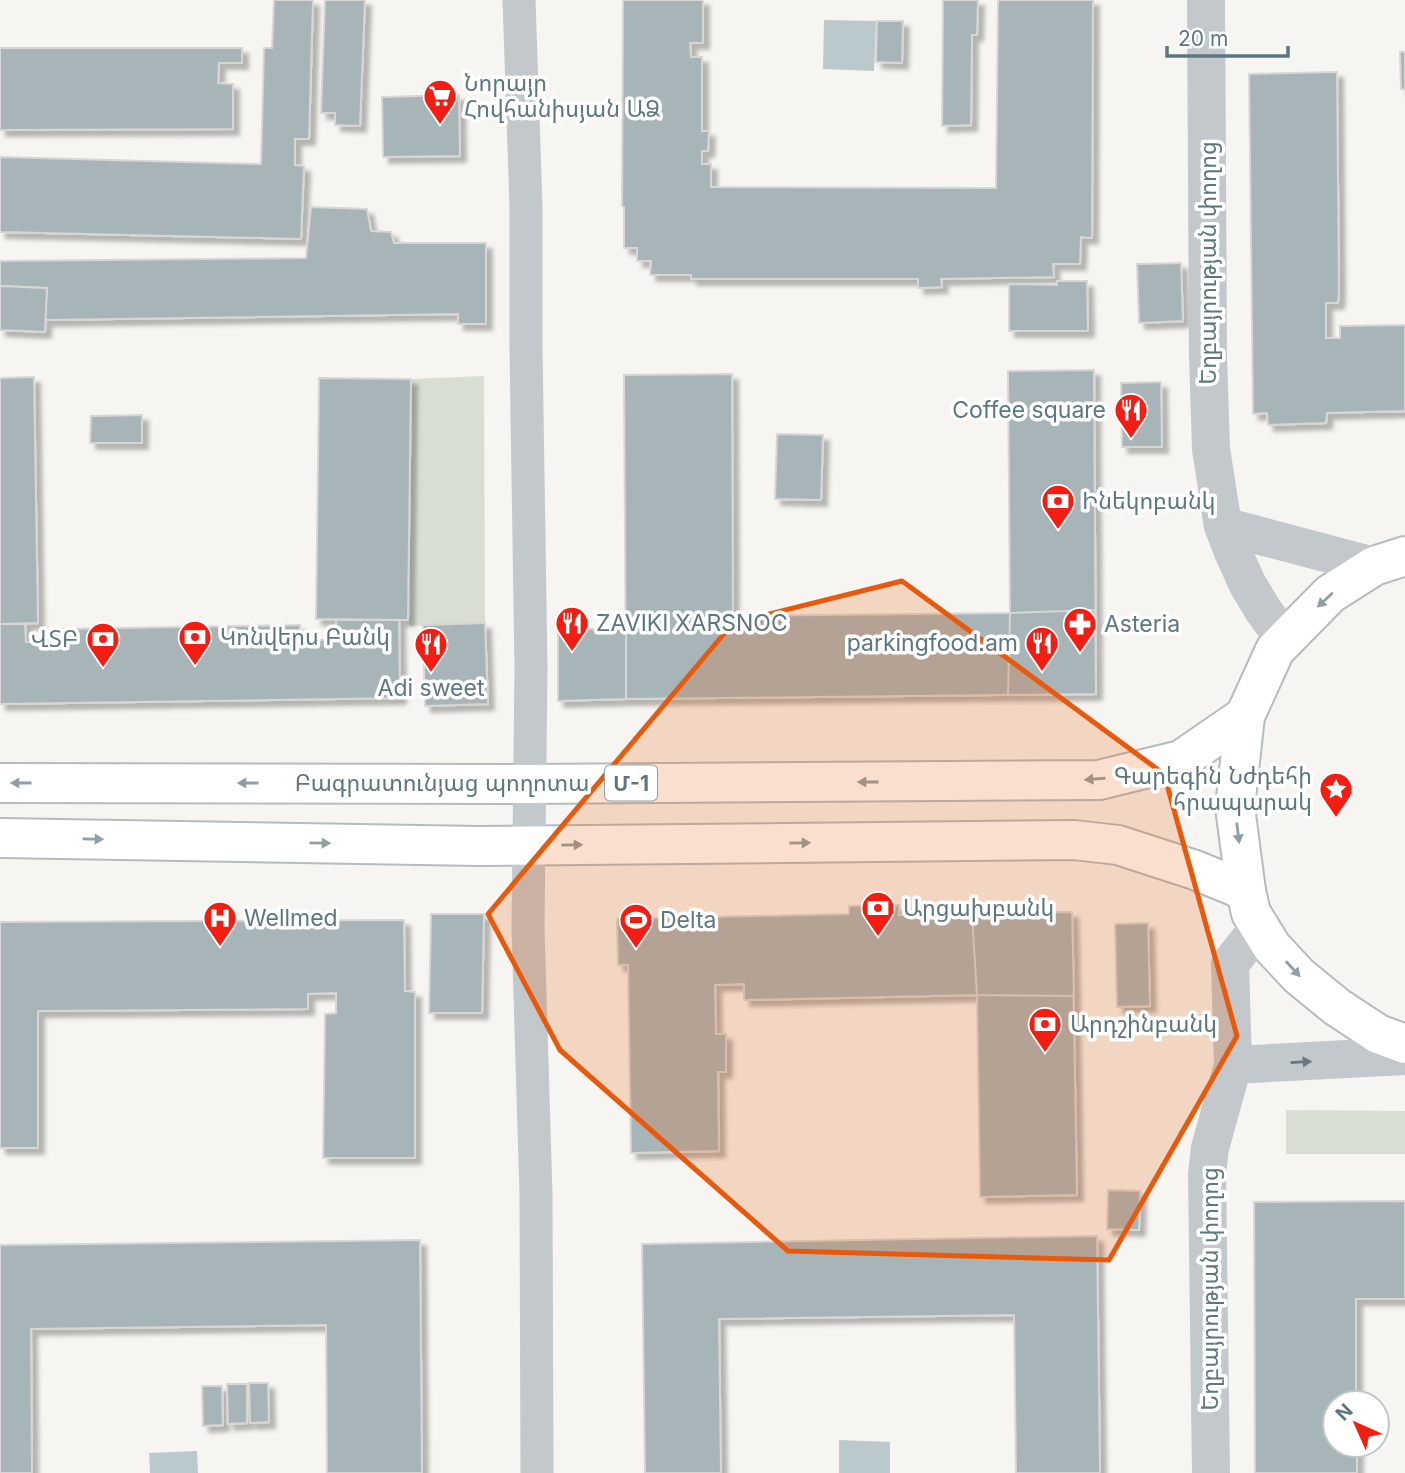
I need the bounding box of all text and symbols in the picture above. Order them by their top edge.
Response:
scale bar [1167,14,1288,58]
text: 20 m [1178,26,1228,51]
place label: Նորայր Հովհանիսյան ԱՁ [464,69,661,123]
supermarket icon: Նորայր Հովհանիսյան ԱՁ [421,77,459,126]
street label: Եղբայրության փողոց [1194,141,1222,385]
restaurant icon: Coffee square [1112,391,1150,440]
place label: Coffee square [952,396,1106,424]
bank icon: Ինեկոբանկ [1039,482,1077,531]
place label: Ինեկոբանկ [1082,487,1216,515]
one-way arrow [1316,592,1334,608]
restaurant icon: ZAVIKI XARSNOC [553,604,591,653]
pharmacy icon: Asteria [1061,605,1099,654]
place label: ZAVIKI XARSNOC [596,609,788,637]
place label: Asteria [1104,610,1180,638]
bank icon: Կոնվերս Բանկ [176,618,214,667]
bank icon: ՎՏԲ [84,620,122,669]
place label: Կոնվերս Բանկ [220,623,390,651]
restaurant icon: parkingfood.am [1023,624,1061,673]
place label: ՎՏԲ [31,625,78,653]
restaurant icon: Adi sweet [412,625,450,674]
place label: parkingfood.am [847,629,1018,657]
place label: Adi sweet [378,674,485,702]
place label: Գարեգին Նժդեհի հրապարակ [1114,762,1312,816]
road number: Մ-1 [605,766,657,800]
street label: Բագրատունյաց պողոտա [295,769,589,797]
place icon: Գարեգին Նժդեհի հրապարակ [1317,770,1355,819]
one-way arrow [1084,774,1106,785]
one-way arrow [856,776,878,788]
one-way arrow [9,777,31,789]
one-way arrow [237,777,259,789]
one-way arrow [1233,822,1244,844]
one-way arrow [82,833,104,845]
one-way arrow [309,837,331,849]
one-way arrow [789,837,811,848]
one-way arrow [561,839,583,851]
bank icon: Արցախբանկ [859,889,897,938]
place label: Արցախբանկ [903,894,1054,922]
hospital icon: Wellmed [201,899,239,948]
sports icon: Delta [617,901,655,950]
place label: Wellmed [244,904,338,932]
place label: Delta [660,906,716,934]
one-way arrow [1285,960,1301,978]
bank icon: Արդշինբանկ [1026,1005,1064,1054]
place label: Արդշինբանկ [1070,1010,1217,1038]
one-way arrow [1290,1056,1312,1067]
street label: Եղբայրության փողոց [1196,1167,1224,1411]
north arrow [1321,1389,1391,1459]
text: N [1331,1399,1358,1426]

